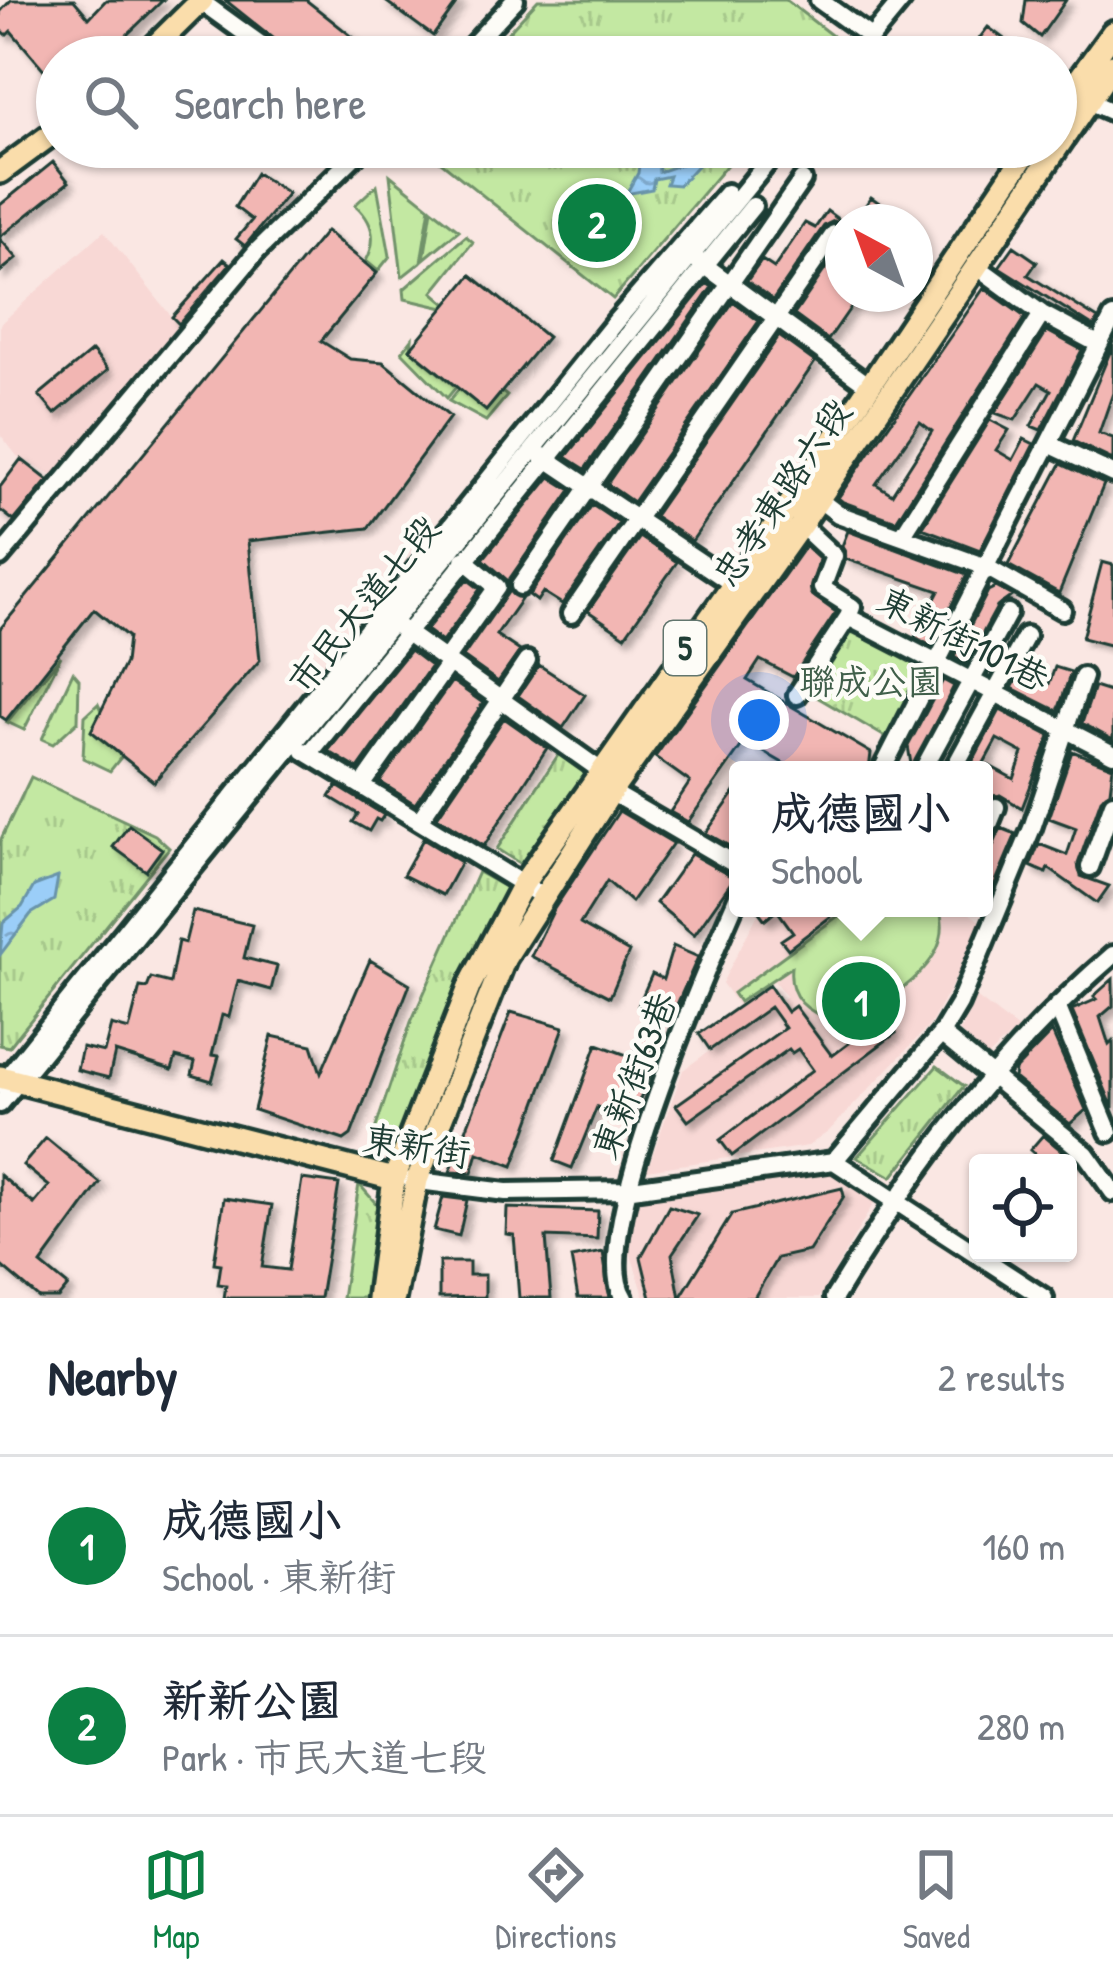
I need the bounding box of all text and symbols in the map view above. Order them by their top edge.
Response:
search box [36,36,1077,168]
icon: search [78,69,144,135]
text: Search here [174,72,366,133]
pin: 2 [558,178,636,268]
north arrow [825,204,933,312]
street label: 忠孝東路六段 [700,389,862,595]
street label: 市民大道七段 [276,505,450,703]
street label: 東新街101巷 [870,574,1058,702]
road number: 5 [664,621,706,675]
park label: 聯成公園 [799,656,943,705]
your location [729,690,789,750]
popup [729,761,993,917]
text: 成德國小 [771,782,951,843]
text: School [771,843,862,896]
pin: 1 [822,956,900,1046]
street label: 東新街63巷 [579,985,687,1165]
street label: 東新街 [360,1112,474,1178]
map controls [969,1154,1077,1262]
button: locate [969,1154,1077,1262]
text: Nearby [48,1342,178,1411]
text: 2 results [938,1350,1065,1403]
text: 成德國小 [162,1489,342,1550]
text: 1 [80,1519,94,1572]
text: 160 m [982,1519,1065,1572]
text: School · 東新街 [162,1550,396,1603]
text: 新新公園 [162,1669,342,1730]
text: 2 [78,1699,96,1752]
text: 280 m [977,1699,1065,1752]
text: Park · 市民大道七段 [162,1730,487,1783]
tab: Map [143,1842,209,1958]
tab: Directions [495,1842,617,1958]
tab: Saved [903,1842,970,1958]

